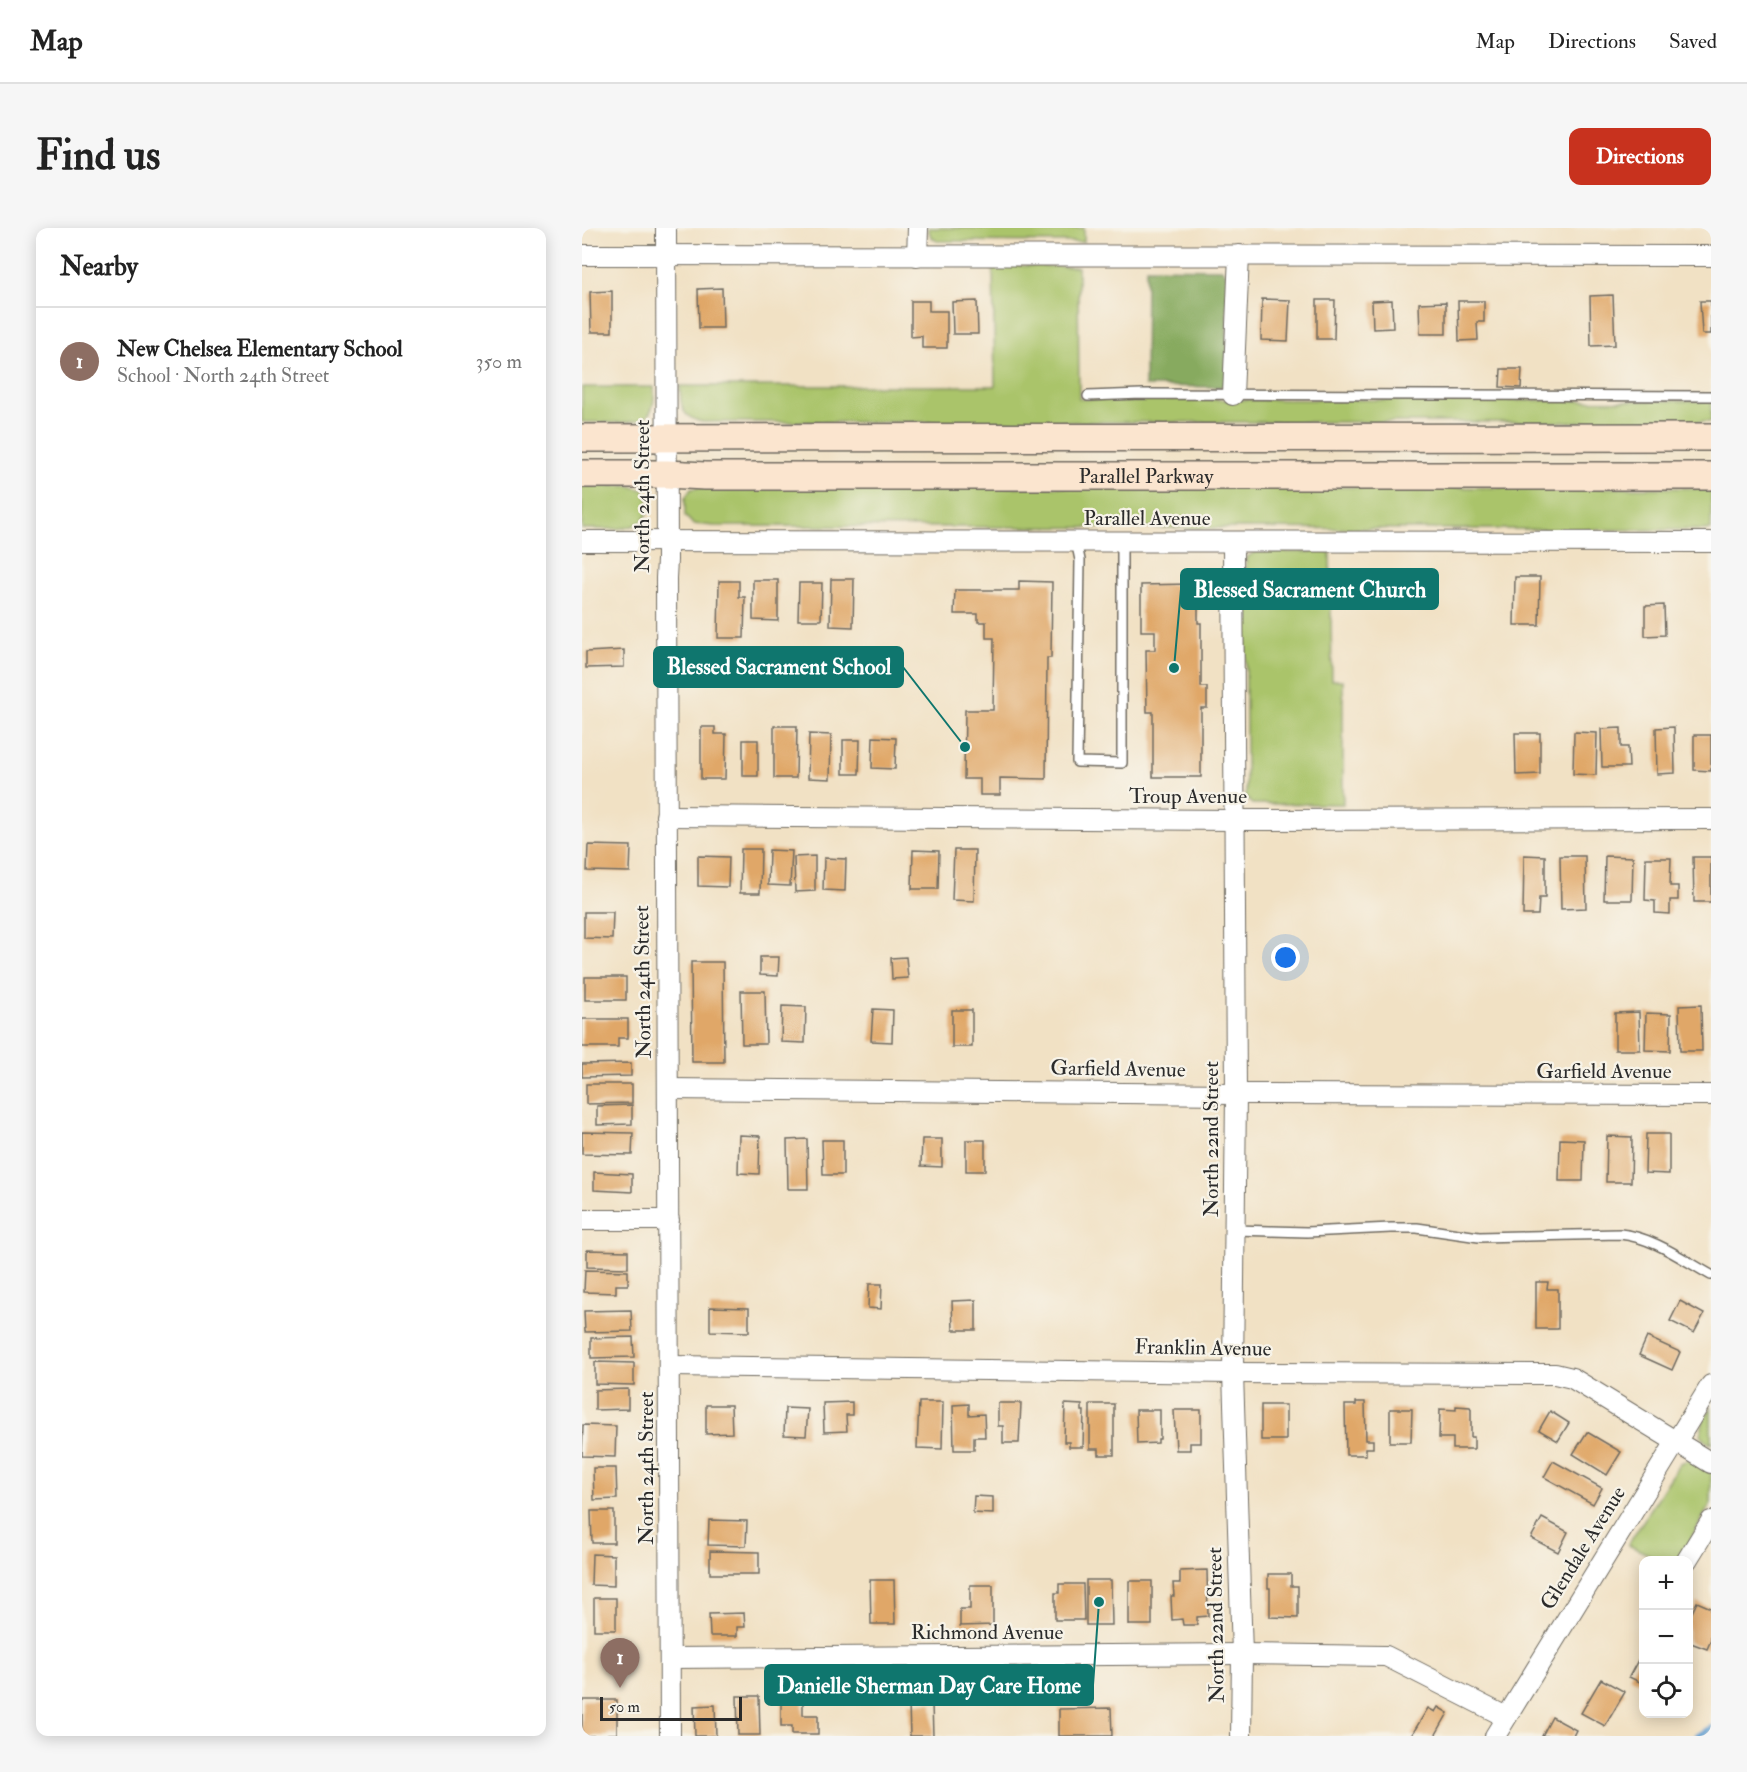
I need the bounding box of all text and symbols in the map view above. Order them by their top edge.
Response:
text: Map [30,24,83,59]
text: Map [1475,28,1515,55]
text: Directions [1548,28,1636,55]
text: Saved [1669,28,1717,55]
button: Directions [1569,128,1711,185]
text: Find us [36,130,160,182]
text: Nearby [60,251,138,283]
text: New Chelsea Elementary School [117,335,403,363]
text: 1 [76,349,83,374]
text: 350 m [476,349,522,374]
text: School · North 24th Street [117,363,329,388]
street label: North 24th Street [629,419,656,573]
street label: Parallel Parkway [1079,463,1214,490]
street label: Parallel Avenue [1084,505,1211,532]
callout: Blessed Sacrament Church [1181,569,1438,609]
text: Blessed Sacrament Church [1194,576,1427,604]
callout: Blessed Sacrament School [654,647,903,687]
text: Blessed Sacrament School [667,653,892,681]
street label: Troup Avenue [1129,783,1247,810]
street label: North 24th Street [628,905,658,1059]
your location [1271,943,1300,972]
street label: Garfield Avenue [1050,1054,1186,1084]
street label: Garfield Avenue [1536,1058,1672,1085]
street label: North 22nd Street [1198,1061,1225,1217]
street label: Franklin Avenue [1134,1333,1272,1363]
street label: North 24th Street [633,1391,660,1545]
street label: Glendale Avenue [1534,1481,1632,1615]
street label: North 22nd Street [1201,1547,1231,1703]
map controls [1639,1556,1693,1718]
button: + [1639,1556,1693,1610]
button: − [1639,1610,1693,1664]
street label: Richmond Avenue [911,1619,1064,1646]
pin: 1 [600,1638,639,1688]
button: locate [1639,1664,1693,1718]
callout: Danielle Sherman Day Care Home [765,1665,1093,1705]
text: Danielle Sherman Day Care Home [777,1672,1082,1701]
scale bar [600,1694,742,1722]
text: 50 m [609,1697,640,1717]

